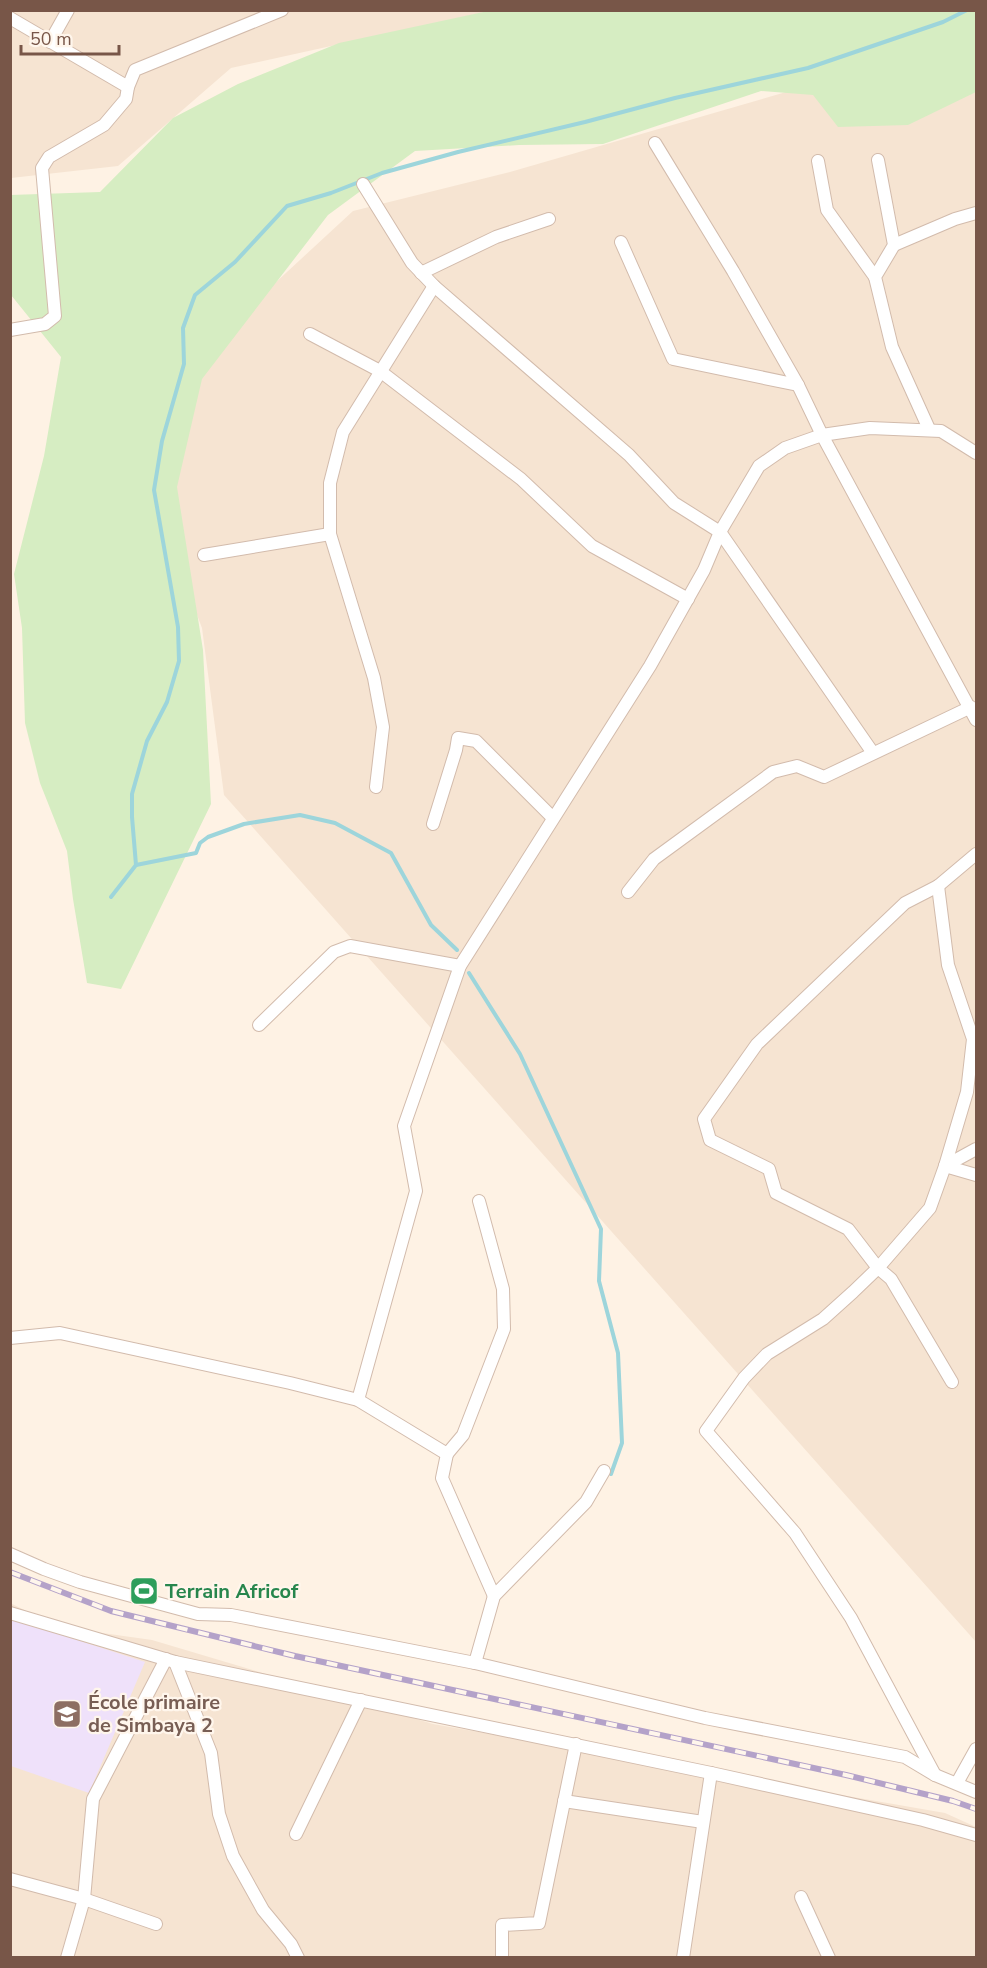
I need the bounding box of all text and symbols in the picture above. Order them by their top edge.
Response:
scale bar [21,18,118,56]
text: 50 m [30,27,72,51]
sports icon: Terrain Africof [128,1575,160,1607]
place label: Terrain Africof [165,1578,299,1605]
place label: École primaire de Simbaya 2 [88,1689,220,1739]
school or university icon: École primaire de Simbaya 2 [51,1698,83,1730]

